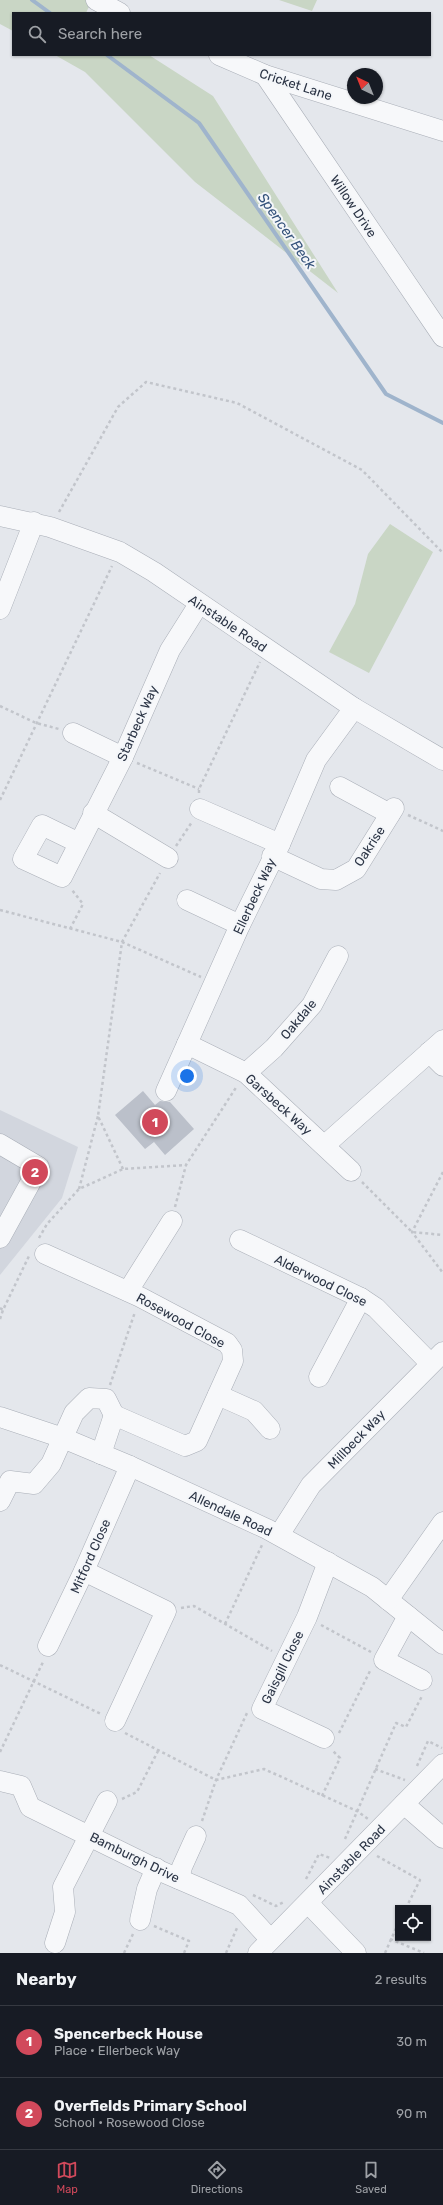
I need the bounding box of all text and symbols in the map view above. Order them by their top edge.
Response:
search box [12,12,431,56]
icon: search [26,23,48,45]
text: Search here [58,25,142,43]
street label: Cricket Lane [258,66,334,103]
north arrow [347,68,383,104]
street label: Willow Drive [327,172,380,240]
water label: Spencer Beck [254,190,320,273]
street label: Ainstable Road [186,592,270,655]
street label: Starbeck Way [114,683,161,763]
street label: Oakrise [351,823,388,869]
street label: Ellerbeck Way [230,856,279,937]
street label: Oakdale [277,996,319,1042]
your location [177,1066,197,1086]
street label: Garsbeck Way [243,1071,315,1138]
pin: 1 [142,1107,168,1137]
pin: 2 [22,1157,48,1187]
street label: Alderwood Close [272,1252,370,1309]
street label: Rosewood Close [134,1290,228,1351]
street label: Millbeck Way [325,1407,388,1472]
street label: Allendale Road [187,1488,275,1539]
street label: Mitford Close [67,1517,114,1596]
street label: Gaisgill Close [258,1628,307,1707]
street label: Ainstable Road [314,1821,388,1897]
street label: Bamburgh Drive [87,1829,182,1887]
map controls [395,1905,431,1941]
button: locate [395,1905,431,1941]
text: Nearby [16,1969,77,1989]
text: 2 results [375,1972,427,1987]
text: Spencerbeck House [54,2025,203,2043]
text: 1 [26,2034,32,2049]
text: 30 m [396,2034,427,2049]
text: Place · Ellerbeck Way [54,2043,180,2058]
text: Overfields Primary School [54,2097,247,2115]
text: 2 [25,2106,33,2121]
text: 90 m [396,2106,427,2121]
text: School · Rosewood Close [54,2115,205,2130]
tab: Map [56,2159,78,2196]
tab: Directions [191,2159,243,2196]
tab: Saved [355,2159,387,2196]

